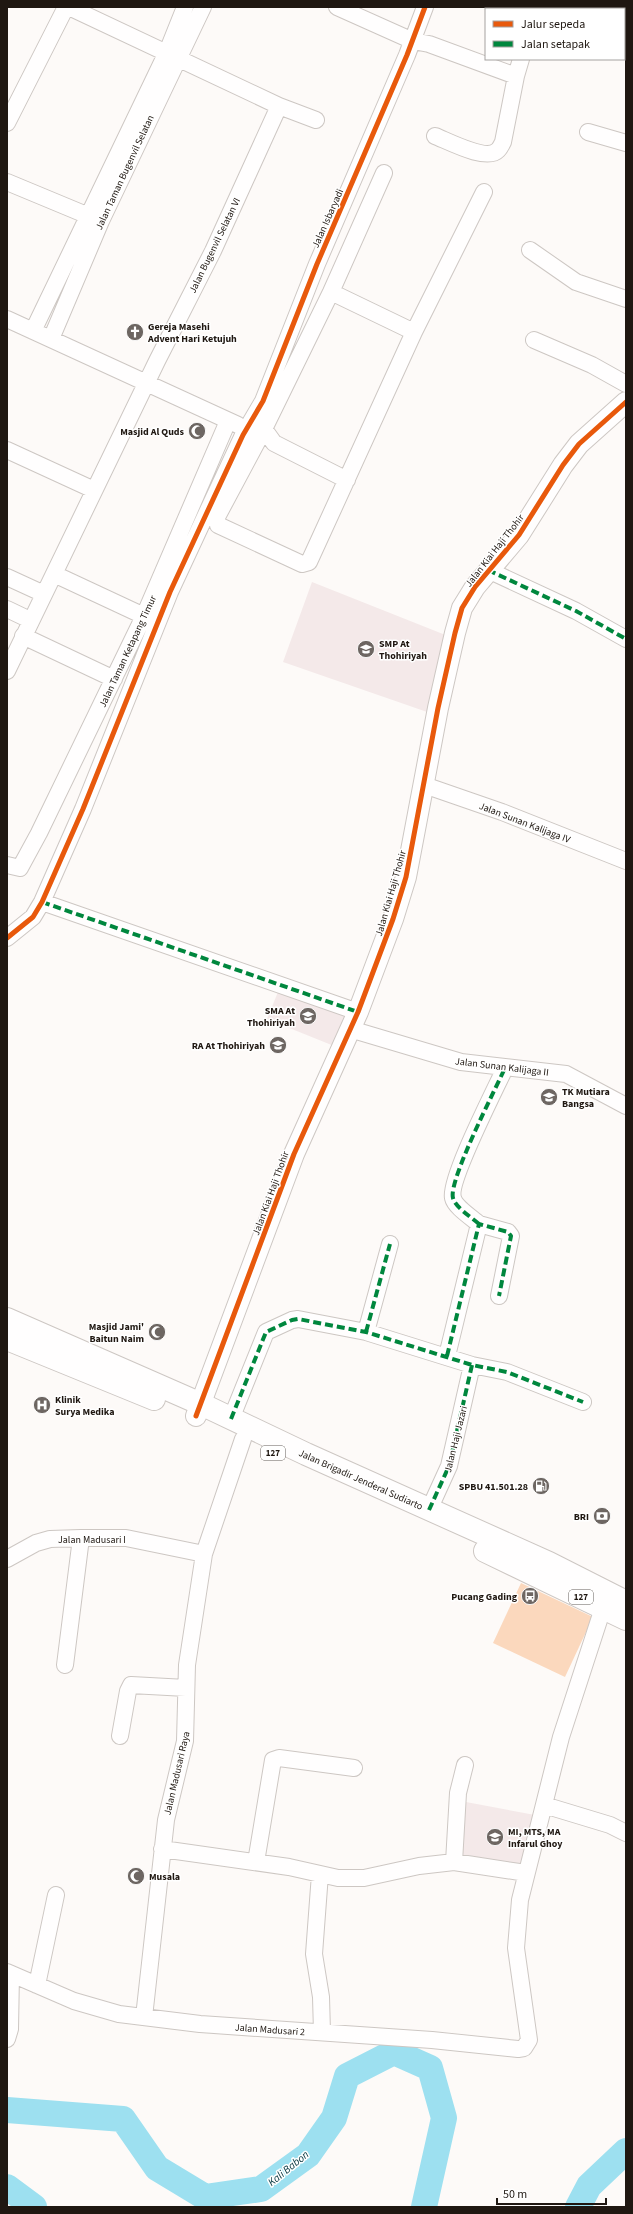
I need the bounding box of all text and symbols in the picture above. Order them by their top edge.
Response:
legend [485,8,625,60]
text: Jalur sepeda [521,16,585,33]
text: Jalan setapak [521,36,590,53]
street label: Jalan Taman Bugenvil Selatan [92,113,158,232]
street label: Jalan Isbaryadi [309,187,347,250]
street label: Jalan Bugenvil Selatan VI [186,195,244,295]
place label: Gereja Masehi Advent Hari Ketujuh [147,320,237,346]
church icon: Gereja Masehi Advent Hari Ketujuh [125,322,145,342]
mosque icon: Masjid Al Quds [187,421,207,441]
place label: Masjid Al Quds [120,425,185,439]
street label: Jalan Kiai Haji Thohir [462,511,528,590]
street label: Jalan Taman Ketapang Timur [96,593,160,710]
place label: SMP At Thohiriyah [379,637,427,663]
school or university icon: SMP At Thohiriyah [356,639,376,659]
street label: Jalan Sunan Kalijaga IV [477,799,573,847]
street label: Jalan Kiai Haji Thohir [372,848,410,938]
place label: SMA At Thohiriyah [247,1004,295,1030]
school or university icon: SMA At Thohiriyah [298,1006,318,1026]
school or university icon: RA At Thohiriyah [268,1035,288,1055]
place label: RA At Thohiriyah [192,1039,265,1053]
street label: Jalan Sunan Kalijaga II [454,1054,549,1080]
place label: TK Mutiara Bangsa [562,1085,610,1111]
school or university icon: TK Mutiara Bangsa [539,1087,559,1107]
street label: Jalan Kiai Haji Thohir [249,1149,293,1237]
place label: Masjid Jami' Baitun Naim [89,1320,144,1346]
mosque icon: Masjid Jami' Baitun Naim [147,1322,167,1342]
place label: Klinik Surya Medika [55,1393,115,1419]
hospital icon: Klinik Surya Medika [32,1395,52,1415]
street label: Jalan Haji Jazari [441,1404,471,1474]
road number: 127 [261,1446,285,1460]
street label: Jalan Brigadir Jenderal Sudiarto [296,1446,425,1514]
fuel station icon: SPBU 41.501.28 [531,1476,551,1496]
place label: SPBU 41.501.28 [459,1480,528,1494]
bank icon: BRI [592,1506,612,1526]
place label: BRI [574,1510,589,1524]
street label: Jalan Madusari I [58,1533,126,1547]
bus stop icon: Pucang Gading [520,1586,540,1606]
place label: Pucang Gading [451,1590,518,1604]
road number: 127 [569,1590,593,1604]
street label: Jalan Madusari Raya [161,1730,193,1816]
place label: MI, MTS, MA Infarul Ghoy [508,1825,563,1851]
school or university icon: MI, MTS, MA Infarul Ghoy [485,1827,505,1847]
mosque icon: Musala [126,1866,146,1886]
place label: Musala [149,1870,180,1884]
street label: Jalan Madusari 2 [234,2021,306,2039]
water label: Kali Babon [265,2147,312,2190]
scale bar [497,2180,606,2206]
text: 50 m [503,2186,527,2203]

